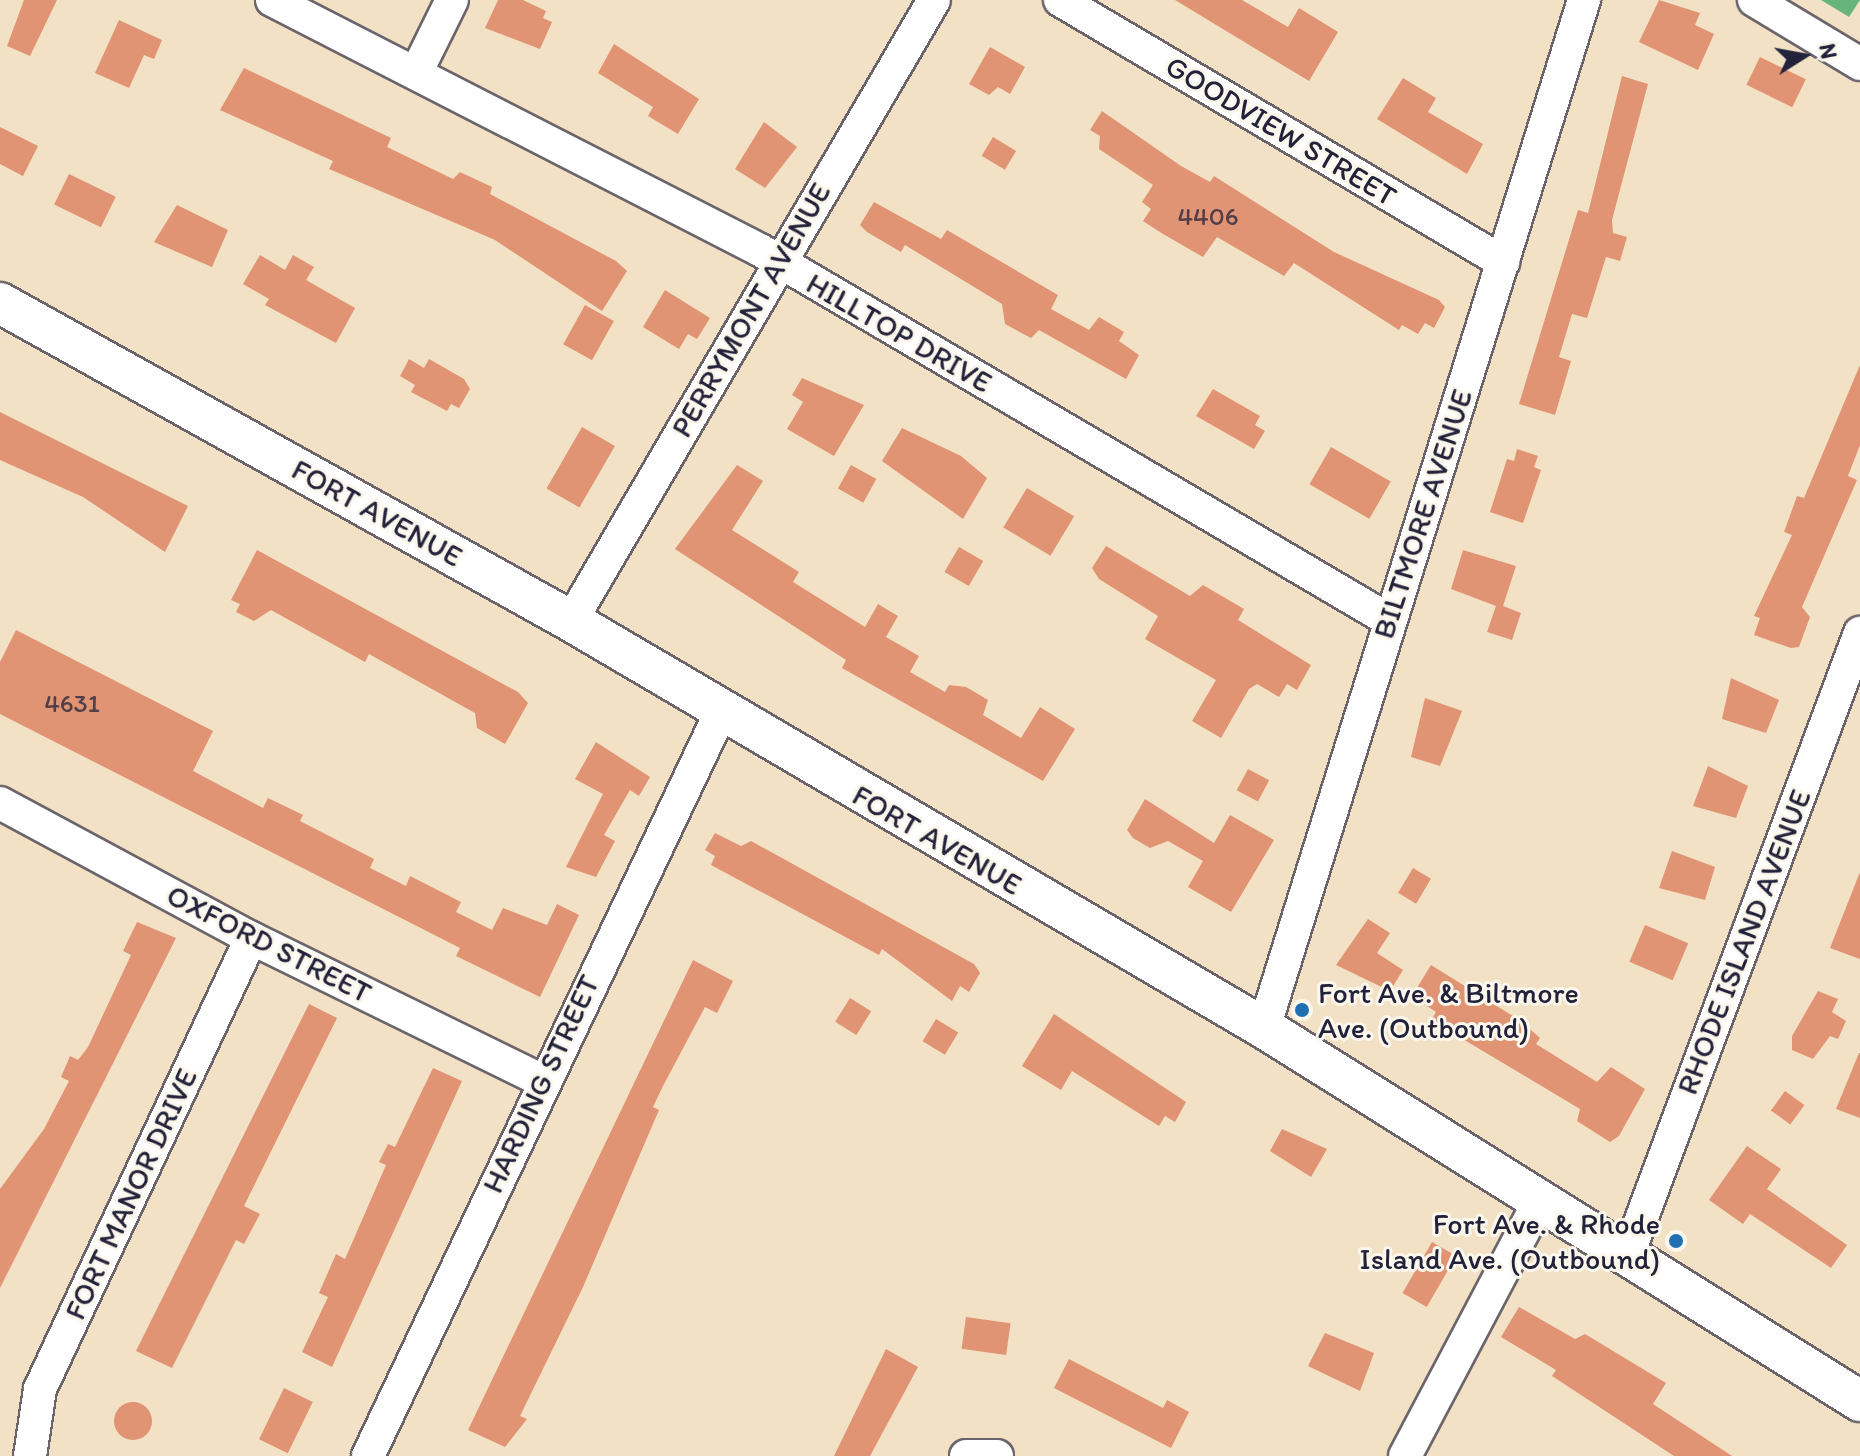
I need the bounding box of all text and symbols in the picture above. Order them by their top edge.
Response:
north arrow [1764,16,1844,96]
text: N [1813,41,1843,61]
street label: GOODVIEW STREET [1159,48,1403,214]
street label: PERRYMONT AVENUE [664,177,838,443]
house number: 4406 [1177,201,1239,233]
street label: HILLTOP DRIVE [800,265,998,401]
street label: BILTMORE AVENUE [1366,385,1480,643]
street label: FORT AVENUE [286,452,468,574]
house number: 4631 [44,688,100,720]
street label: FORT AVENUE [846,777,1028,903]
street label: RHODE ISLAND AVENUE [1669,785,1819,1099]
street label: OXFORD STREET [160,877,378,1011]
street label: HARDING STREET [475,969,607,1199]
place label: Fort Ave. & Biltmore Ave. (Outbound) [1318,975,1579,1046]
marker: Fort Ave. & Biltmore Ave. (Outbound) [1293,1001,1311,1019]
street label: FORT MANOR DRIVE [57,1063,205,1325]
place label: Fort Ave. & Rhode Island Ave. (Outbound) [1360,1206,1660,1276]
marker: Fort Ave. & Rhode Island Ave. (Outbound) [1667,1232,1685,1250]

